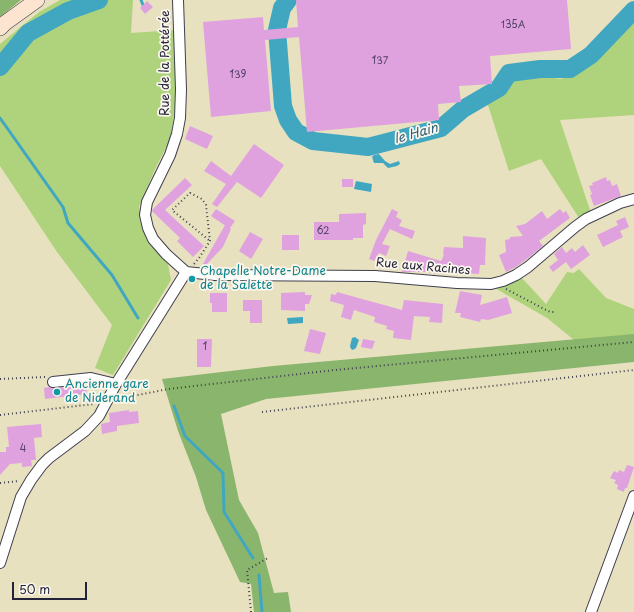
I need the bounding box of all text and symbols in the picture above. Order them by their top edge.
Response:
street label: Rue de la Pottérée [159,10,173,116]
house number: 135A [501,19,525,31]
house number: 137 [372,55,388,67]
house number: 139 [230,69,246,81]
water label: le Hain [392,120,440,148]
house number: 62 [316,225,330,237]
street label: Rue aux Racines [375,256,471,278]
place label: Chapelle Notre-Dame de la Salette [200,265,326,293]
marker: Chapelle Notre-Dame de la Salette [187,274,197,284]
house number: 1 [203,341,207,353]
place label: Ancienne gare de Niderand [65,378,149,406]
marker: Ancienne gare de Niderand [52,387,62,397]
house number: 4 [20,443,26,455]
scale bar [14,574,89,600]
text: 50 m [19,580,50,598]

